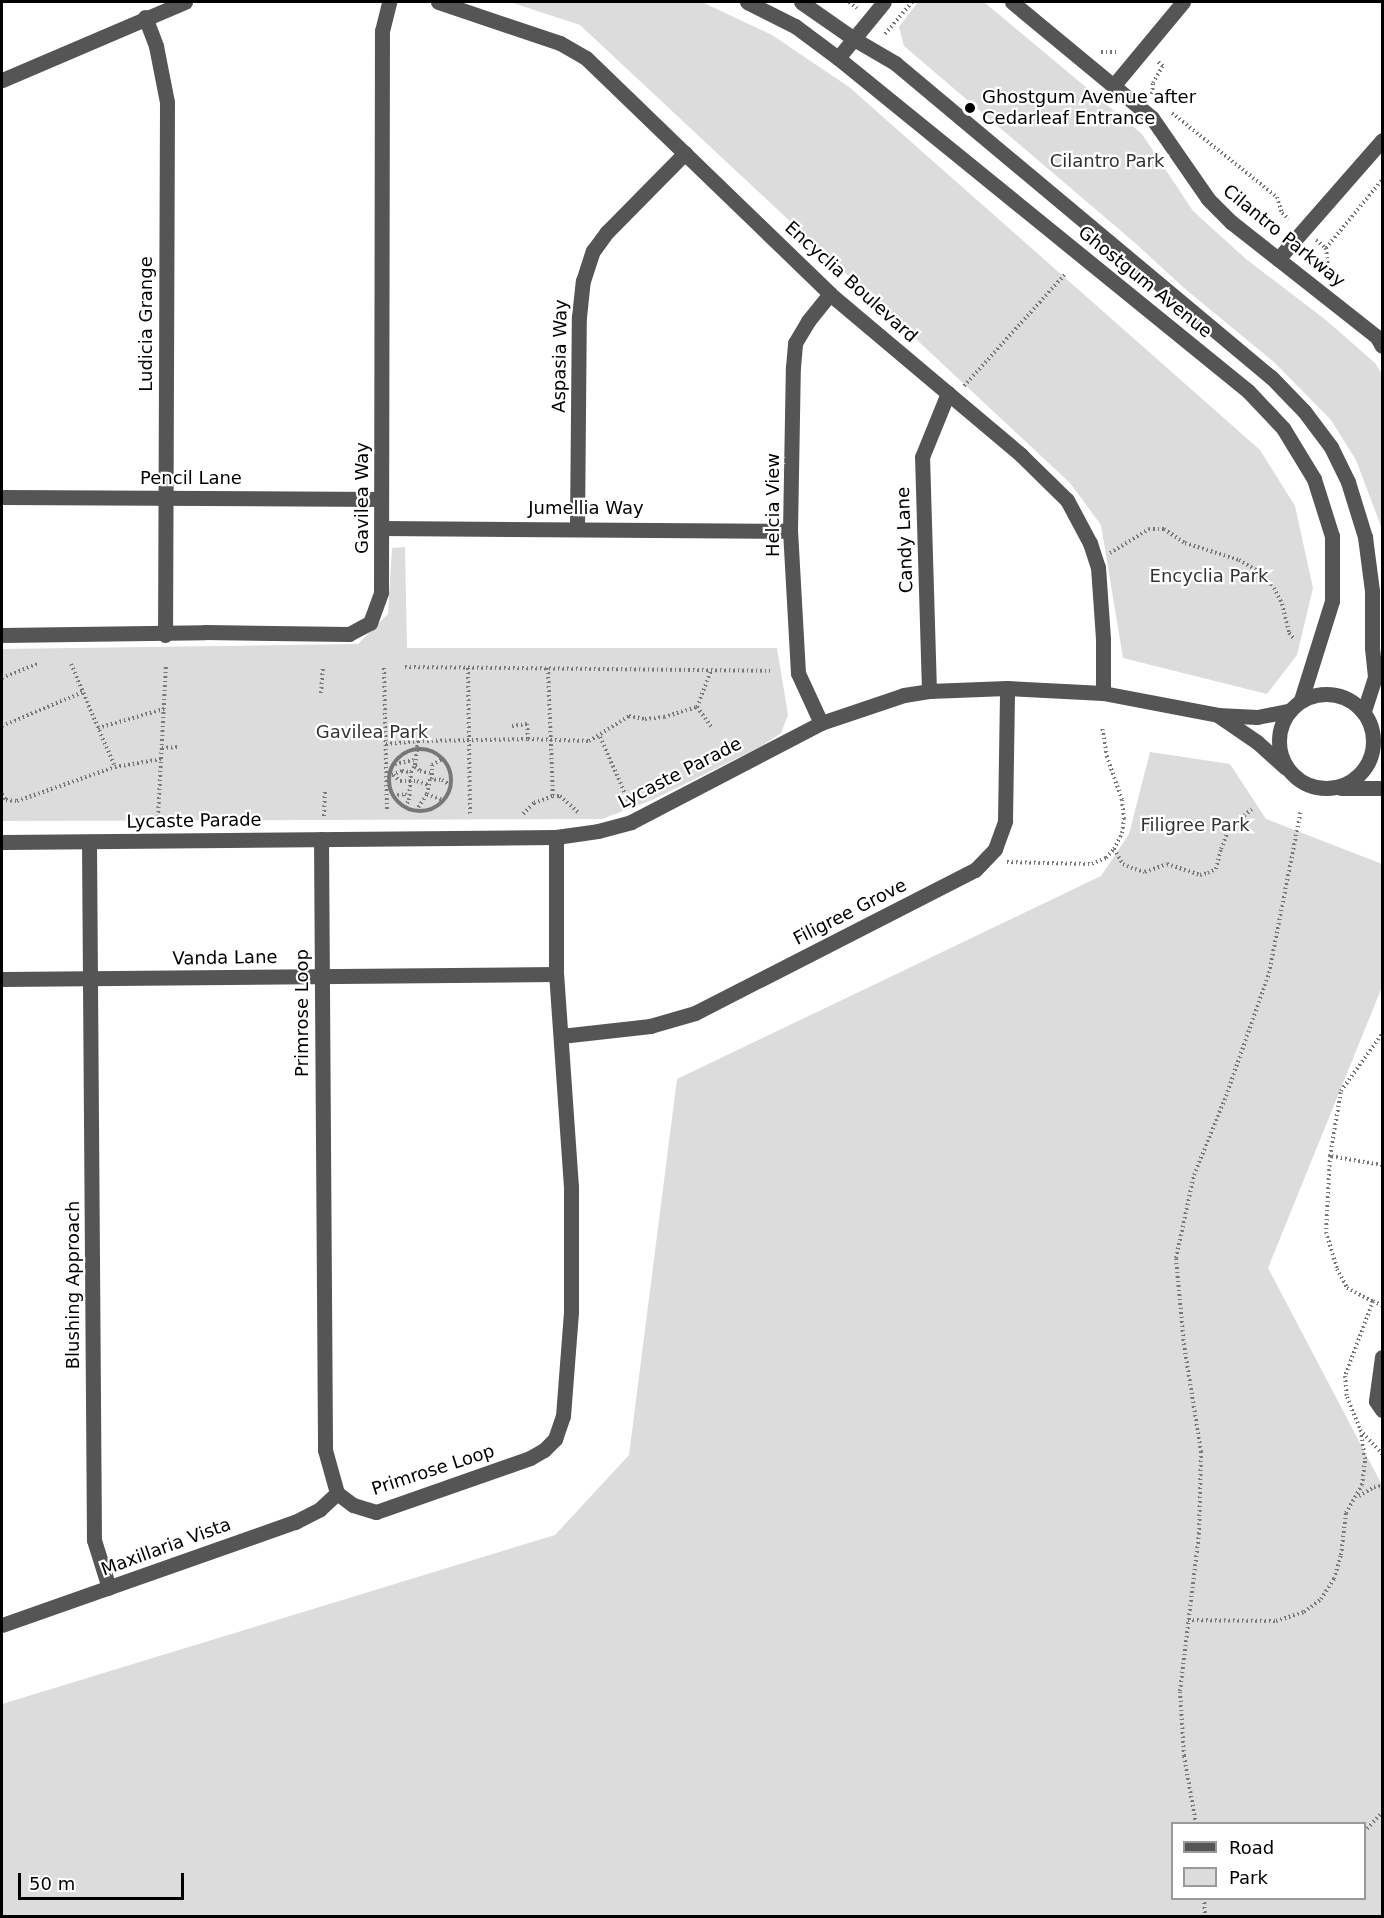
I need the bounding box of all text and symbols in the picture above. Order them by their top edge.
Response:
place label: Ghostgum Avenue after Cedarleaf Entrance [982,87,1196,130]
marker: Ghostgum Avenue after Cedarleaf Entrance [963,101,977,115]
park label: Cilantro Park [1050,150,1164,172]
street label: Cilantro Parkway [1218,180,1350,292]
street label: Encyclia Boulevard [780,217,922,347]
street label: Ghostgum Avenue [1074,221,1216,343]
street label: Ludicia Grange [135,256,157,392]
street label: Aspasia Way [548,299,572,413]
street label: Gavilea Way [351,442,373,554]
street label: Helcia View [762,453,784,557]
street label: Pencil Lane [140,467,242,489]
street label: Candy Lane [892,486,918,594]
street label: Jumellia Way [528,497,644,519]
park label: Encyclia Park [1150,565,1268,587]
park label: Gavilea Park [316,721,428,743]
street label: Lycaste Parade [615,733,745,813]
street label: Lycaste Parade [126,809,262,833]
park label: Filigree Park [1140,814,1250,836]
street label: Filigree Grove [790,874,910,950]
street label: Vanda Lane [172,946,278,970]
street label: Primrose Loop [291,949,313,1077]
street label: Blushing Approach [62,1201,84,1369]
street label: Primrose Loop [369,1440,497,1500]
street label: Maxillaria Vista [98,1513,234,1581]
legend [1171,1822,1366,1900]
text: Road [1229,1837,1274,1858]
scale bar [21,1861,188,1899]
text: Park [1229,1867,1268,1888]
text: 50 m [29,1873,75,1894]

